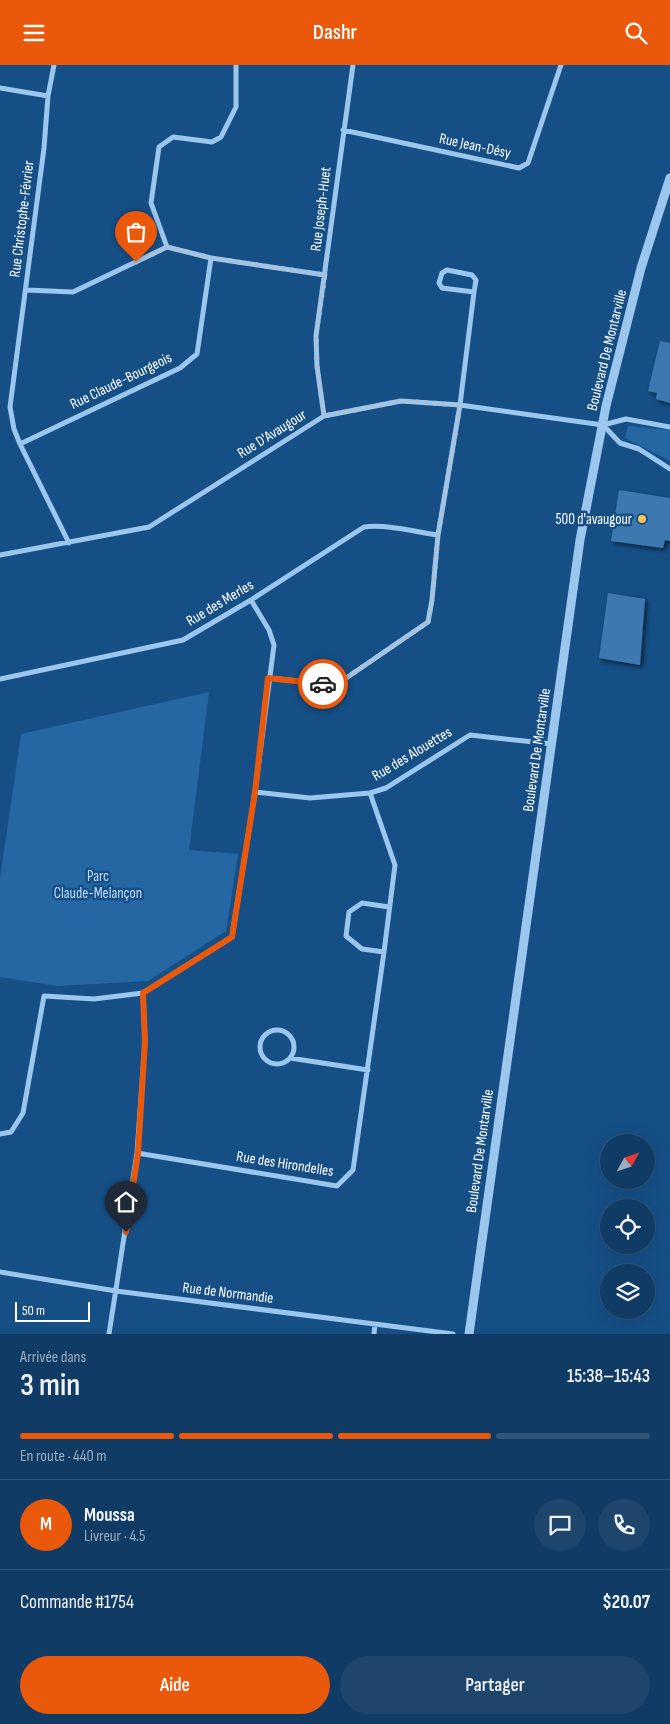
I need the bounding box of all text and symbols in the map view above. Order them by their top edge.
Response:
icon: menu [20,19,48,47]
text: Dashr [313,19,357,46]
icon: search [622,19,650,47]
street label: Rue Jean-Désy [437,129,513,163]
street label: Rue Christophe-Février [5,159,39,278]
street label: Rue Joseph-Huet [306,165,336,252]
pin [115,211,157,262]
icon: bag [122,218,150,246]
street label: Boulevard De Montarville [583,287,631,413]
street label: Rue Claude-Bourgeois [67,348,175,414]
street label: Rue D'Avaugour [234,405,311,463]
place label: 500 d'avaugour [556,510,633,529]
marker: 500 d'avaugour [636,513,648,525]
street label: Rue des Merles [183,576,257,630]
courier [298,659,348,709]
icon: car [309,670,337,698]
street label: Boulevard De Montarville [519,687,555,813]
street label: Rue des Alouettes [369,723,455,785]
park label: Parc Claude-Melançon [54,867,142,903]
street label: Boulevard De Montarville [462,1088,498,1214]
north arrow [600,1134,655,1189]
map controls [600,1134,655,1319]
street label: Rue des Hirondelles [235,1147,335,1181]
pin [105,1181,147,1232]
icon: home [112,1188,140,1216]
button: locate [600,1199,655,1254]
button: layers [600,1264,655,1319]
street label: Rue de Normandie [181,1278,275,1308]
scale bar [15,1299,90,1322]
text: 50 m [22,1302,45,1319]
text: Arrivée dans [20,1348,86,1367]
text: 15:38–15:43 [567,1365,650,1388]
text: 3 min [20,1366,80,1405]
text: En route · 440 m [20,1447,107,1466]
button: chat [534,1499,586,1551]
button: phone [598,1499,650,1551]
text: Moussa [84,1504,135,1527]
text: M [40,1513,52,1536]
text: Livreur · 4.5 [84,1527,145,1546]
text: Commande #1754 [20,1591,134,1614]
text: $20.07 [602,1591,650,1614]
button: Aide [20,1656,330,1714]
button: Partager [340,1656,650,1714]

